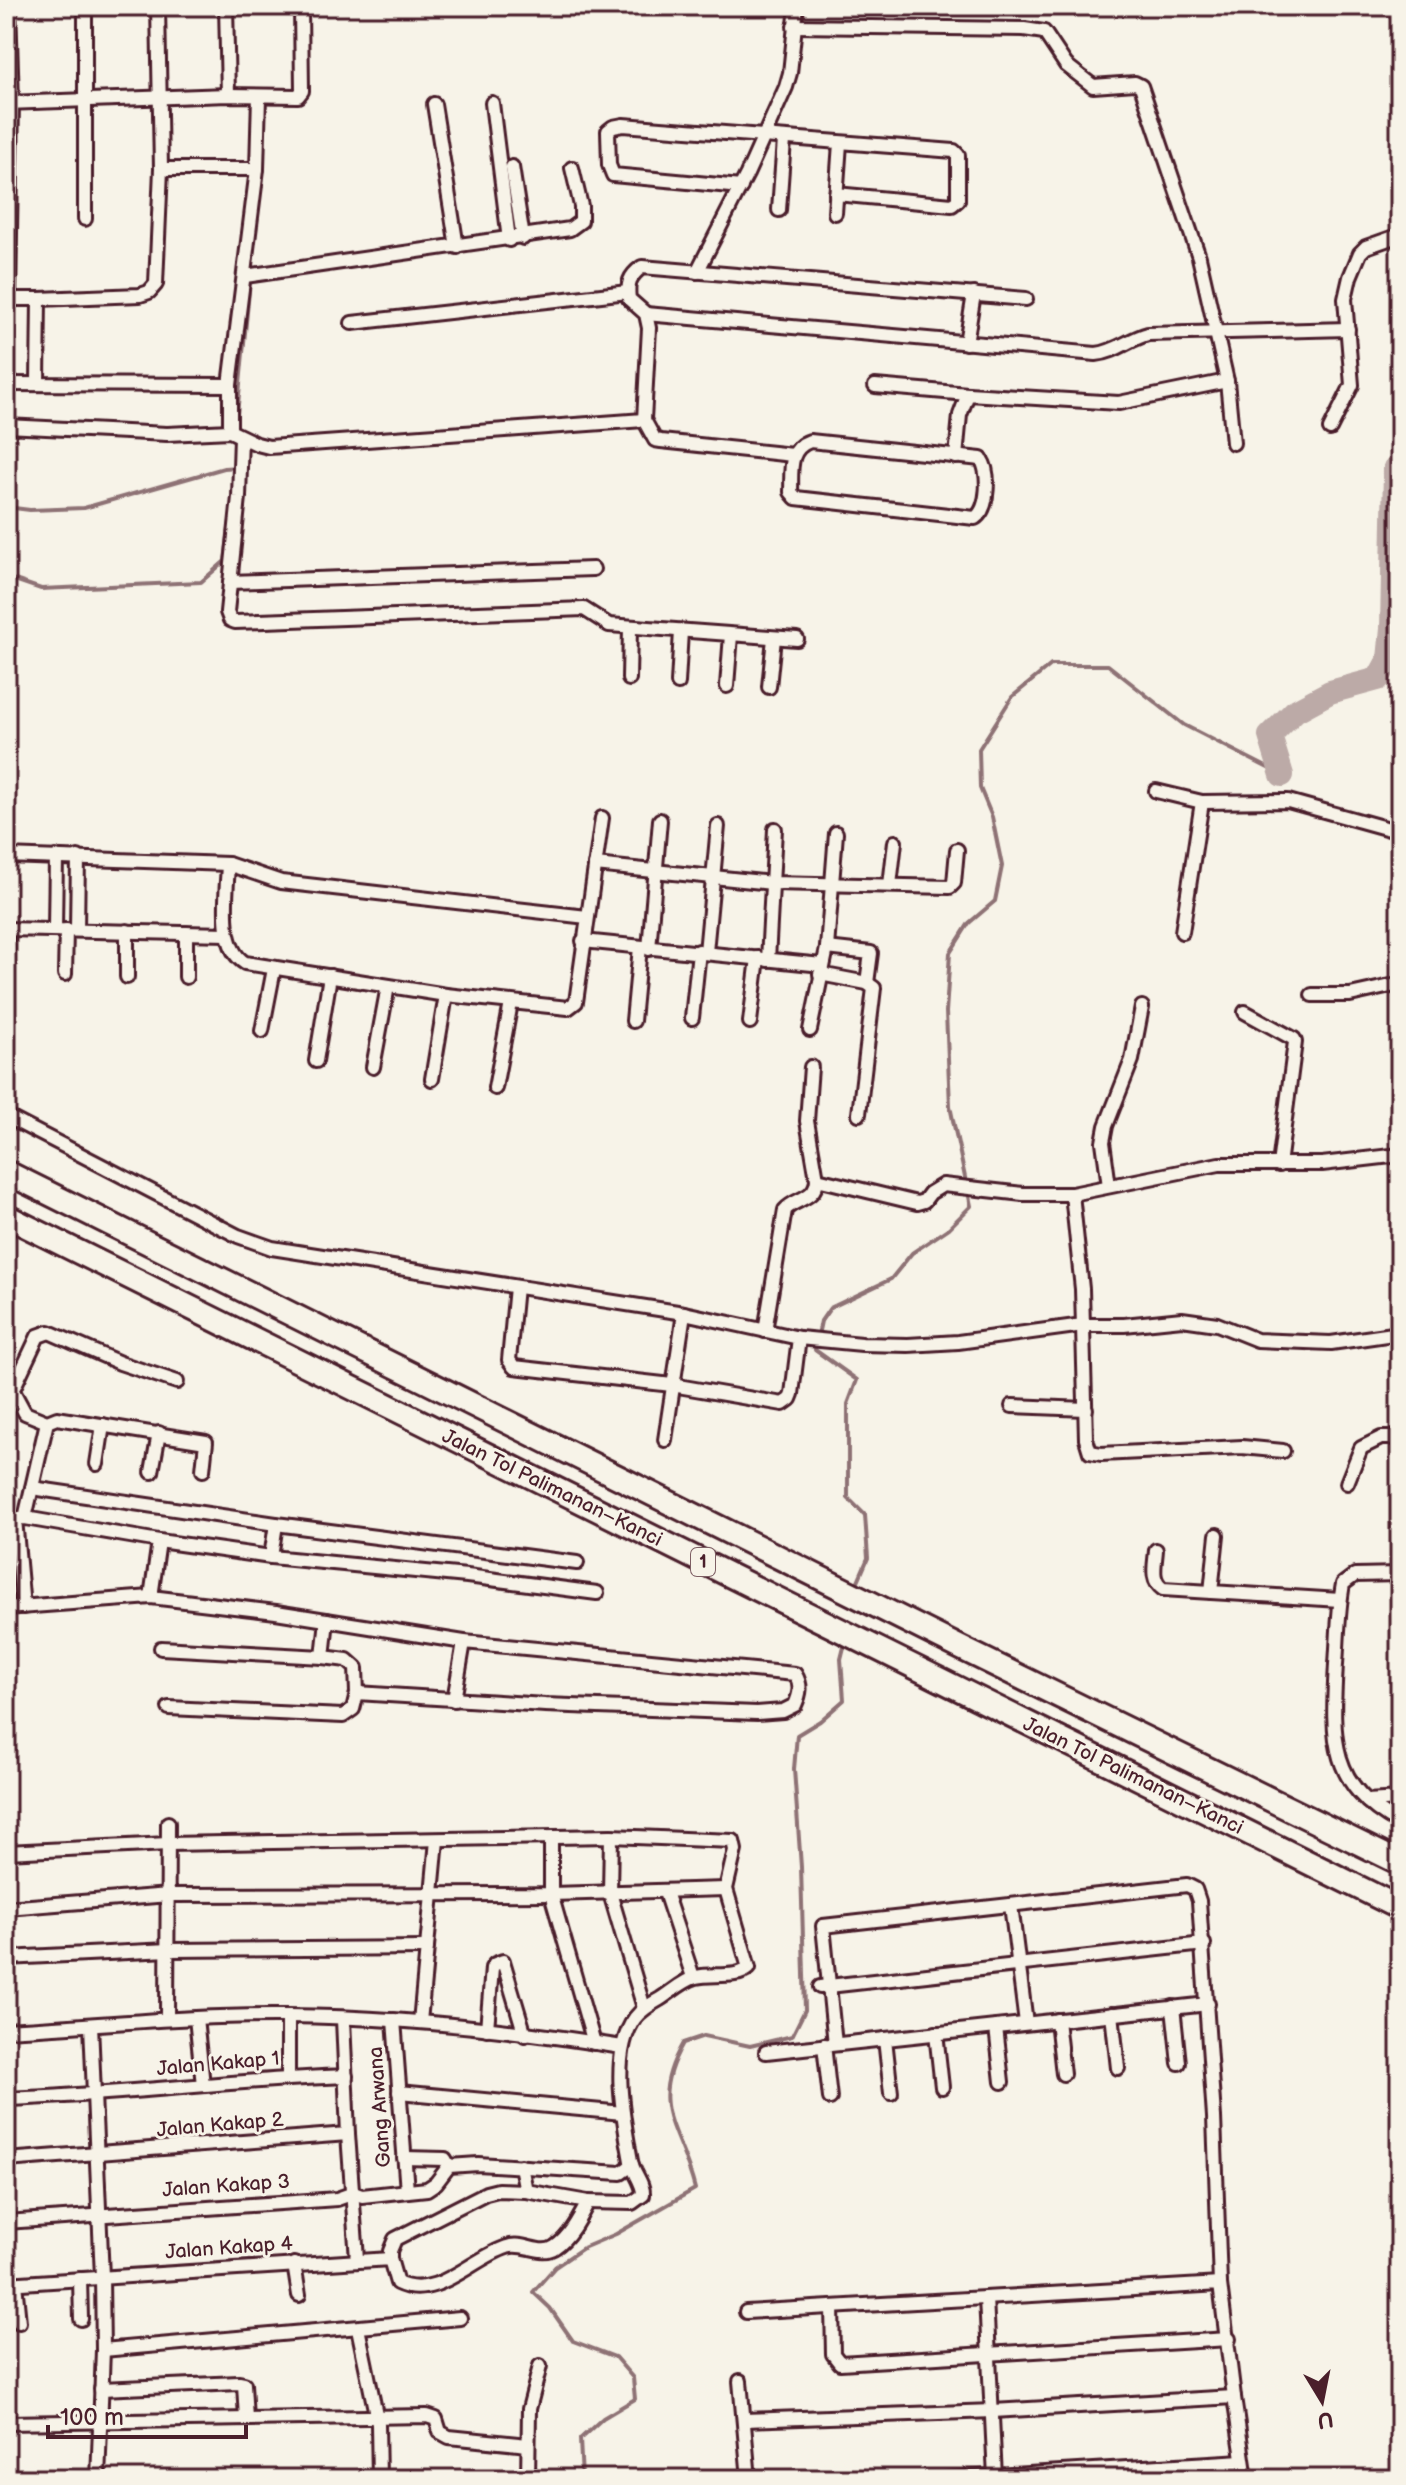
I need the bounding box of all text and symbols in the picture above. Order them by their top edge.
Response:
street label: Jalan Tol Palimanan–Kanci [438,1424,666,1552]
road number: 1 [691,1548,715,1576]
street label: Jalan Tol Palimanan–Kanci [1019,1712,1247,1840]
street label: Gang Arwana [364,2046,396,2168]
street label: Jalan Kakap 1 [156,2047,280,2081]
street label: Jalan Kakap 2 [156,2107,285,2143]
street label: Jalan Kakap 3 [161,2170,291,2202]
street label: Jalan Kakap 4 [164,2232,294,2264]
north arrow [1282,2361,1362,2441]
scale bar [48,2389,246,2439]
text: 100 m [60,2403,124,2432]
text: U [1315,2405,1335,2434]

